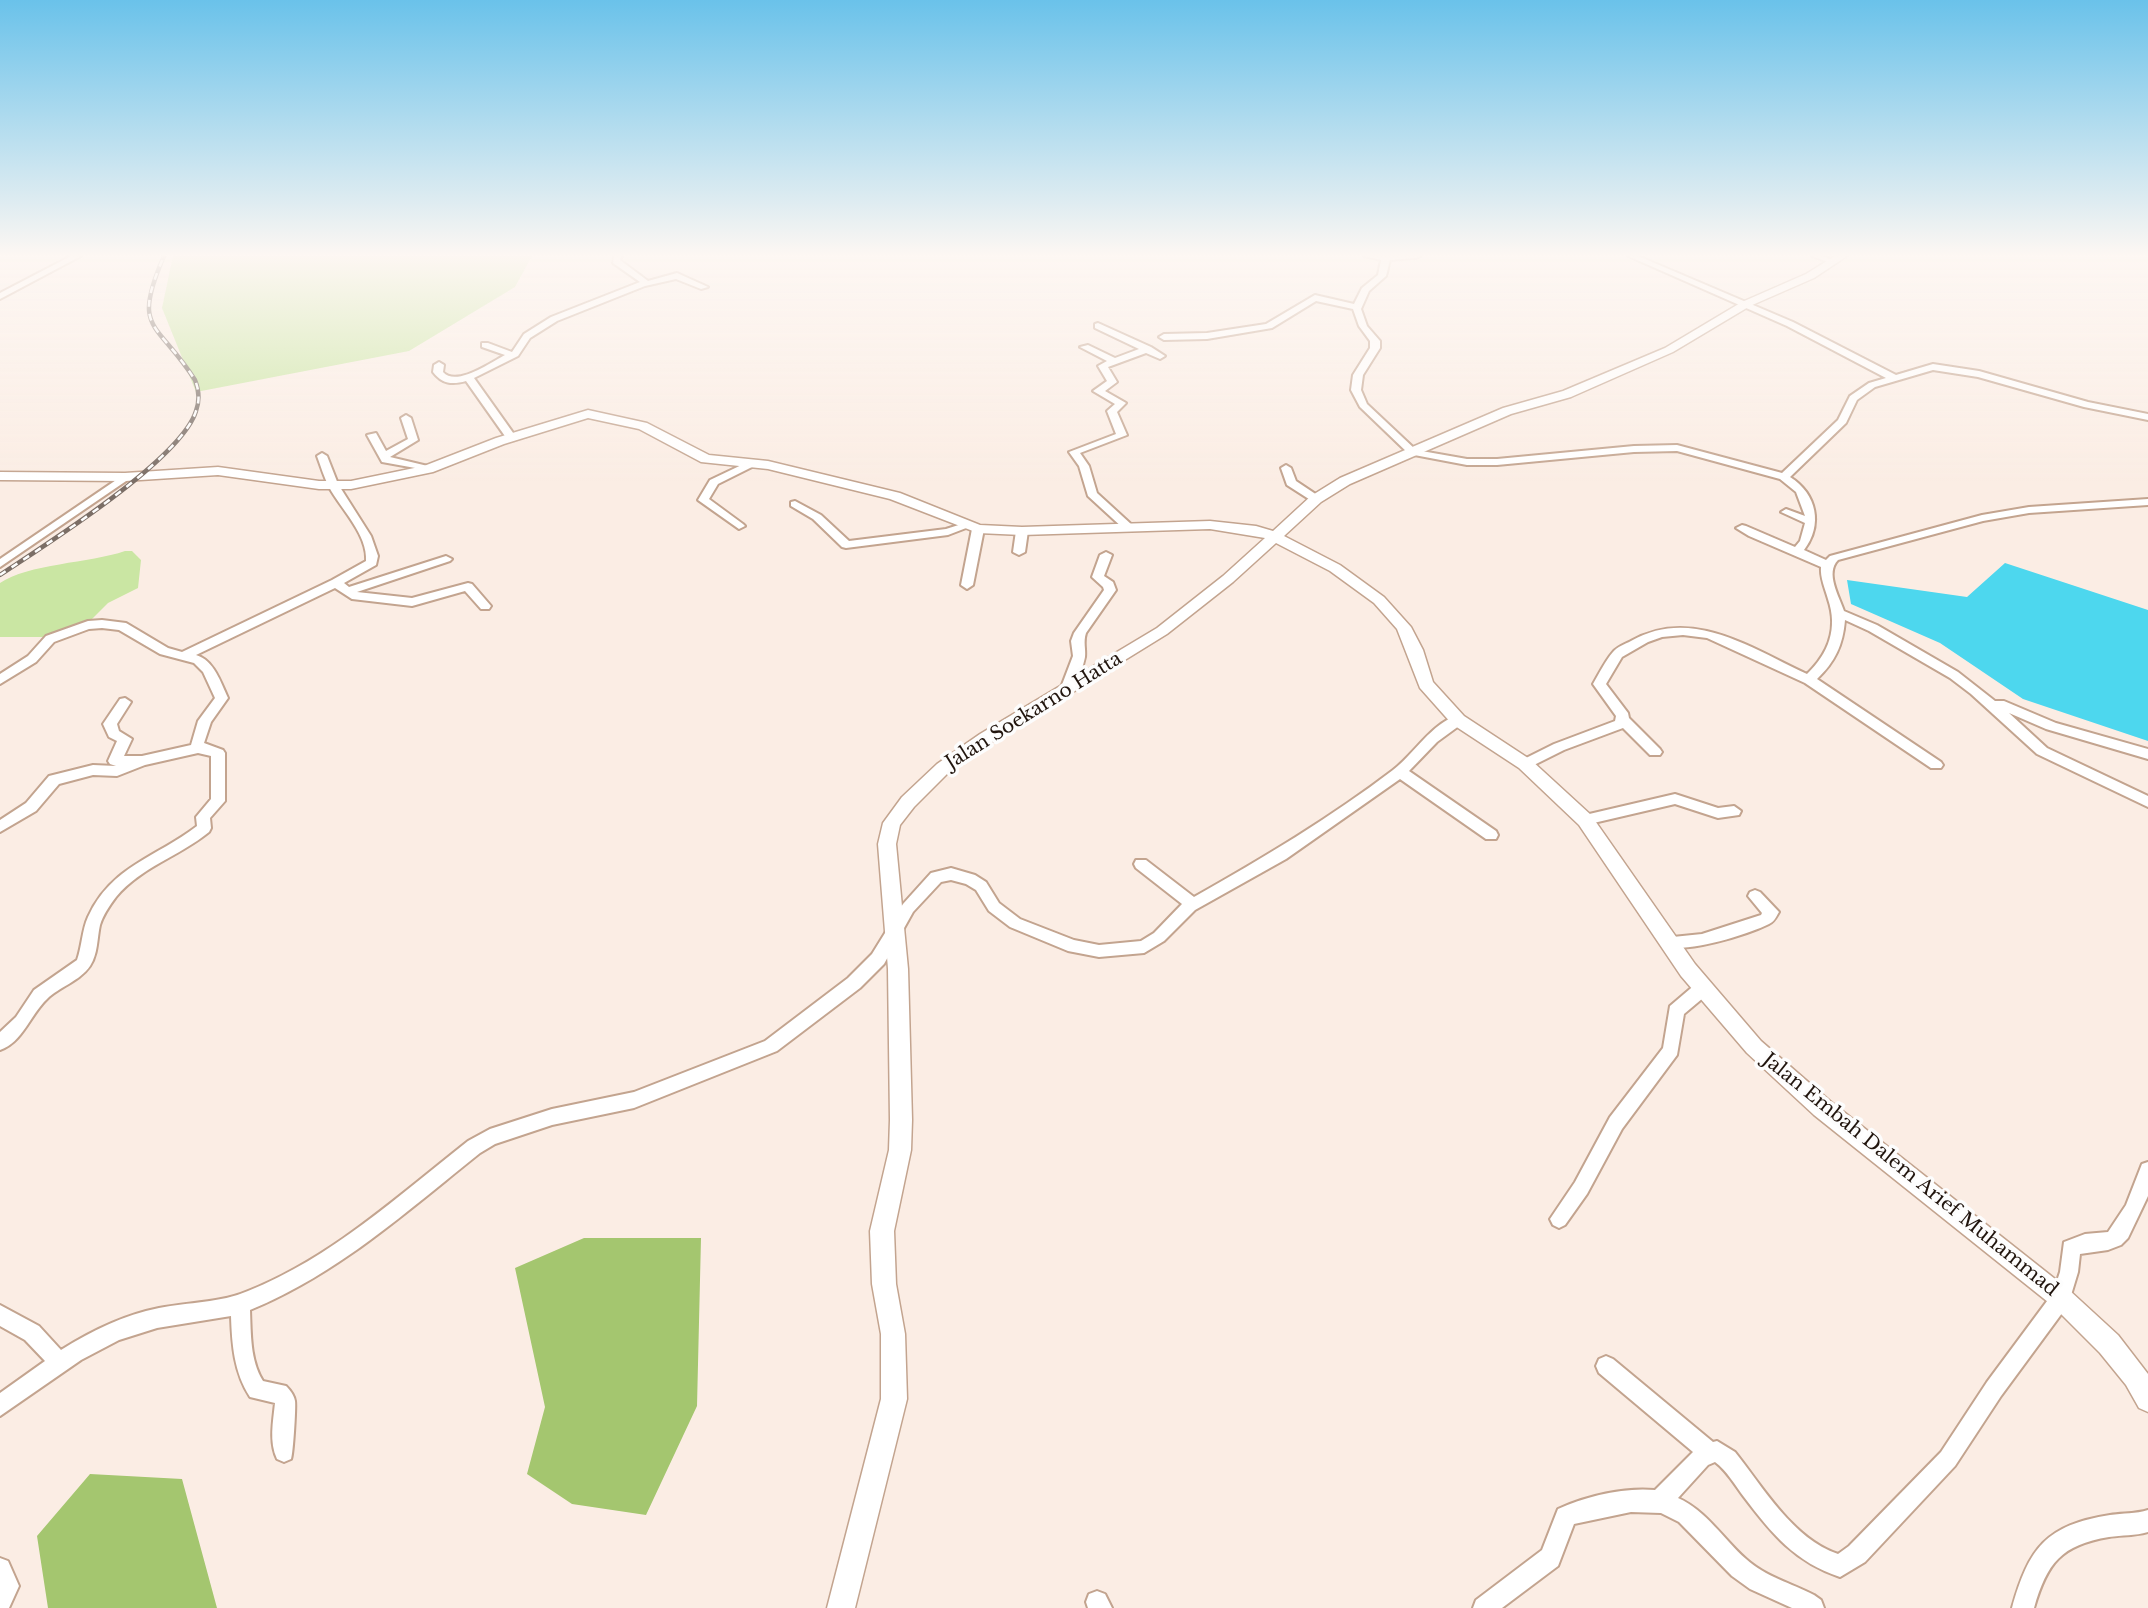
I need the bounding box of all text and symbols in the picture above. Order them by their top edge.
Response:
street label: Jalan Soekarno Hatta [942,647,1126,775]
street label: Jalan Embah Dalem Arief Muhammad [1758,1049,2062,1301]

